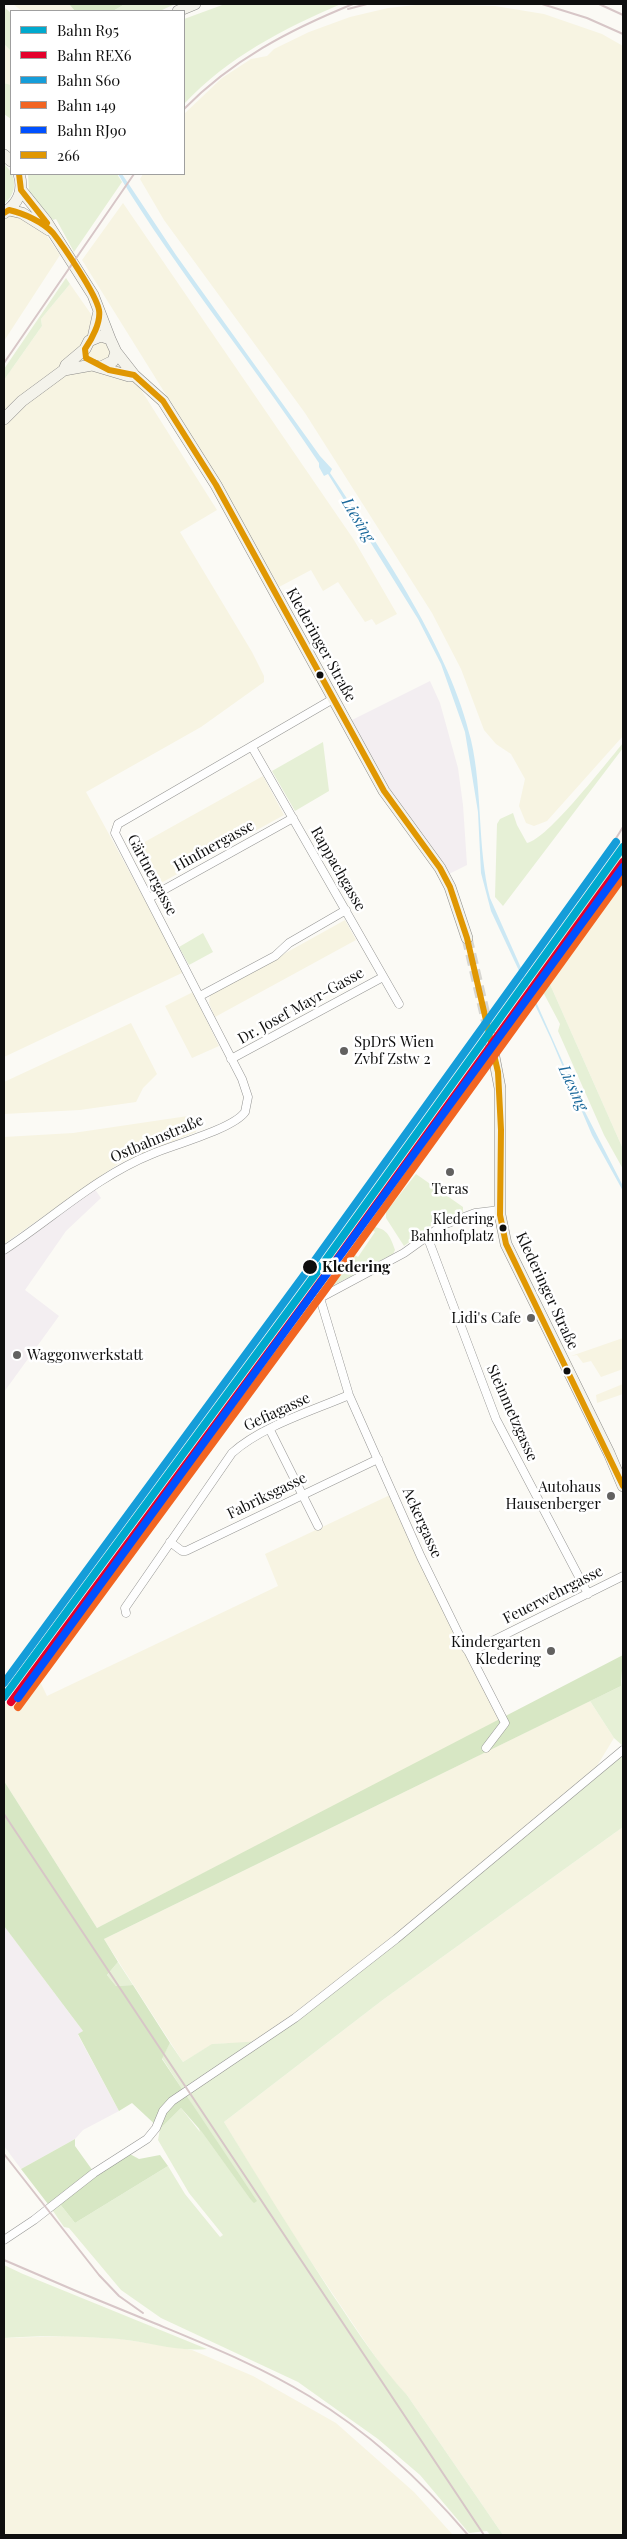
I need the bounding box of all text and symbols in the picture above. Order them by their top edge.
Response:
legend [10,10,185,175]
text: Bahn R95 [57,20,119,40]
text: Bahn REX6 [57,45,131,65]
text: Bahn S60 [57,70,120,90]
text: Bahn 149 [57,95,116,115]
text: Bahn RJ90 [57,120,127,140]
text: 266 [57,145,80,165]
water label: Liesing [337,494,379,546]
street label: Klederinger Straße [282,585,360,705]
unlabelled marker [315,670,325,680]
street label: Hinfnergasse [171,817,257,875]
street label: Rappachgasse [307,824,369,914]
street label: Gärtnergasse [123,831,181,919]
street label: Dr. Josef Mayr-Gasse [235,964,367,1048]
place label: SpDrS Wien Zvbf Zstw 2 [354,1033,434,1068]
marker: SpDrS Wien Zvbf Zstw 2 [338,1045,350,1057]
water label: Liesing [554,1062,592,1114]
street label: Ostbahnstraße [108,1111,206,1167]
marker: Teras [444,1166,456,1178]
place label: Teras [431,1180,469,1198]
place label: Kledering Bahnhofplatz [410,1212,494,1244]
marker: Kledering Bahnhofplatz [498,1223,508,1233]
street label: Klederinger Straße [512,1229,582,1353]
marker: Kledering [301,1258,319,1276]
place label: Kledering [322,1258,390,1276]
place label: Lidi's Cafe [451,1309,521,1327]
marker: Lidi's Cafe [525,1312,537,1324]
place label: Waggonwerkstatt [27,1346,143,1364]
marker: Waggonwerkstatt [11,1349,23,1361]
street label: Steinmetzgasse [483,1362,541,1464]
unlabelled marker [562,1366,572,1376]
street label: Gefiagasse [241,1389,313,1435]
street label: Fabriksgasse [224,1469,310,1523]
place label: Autohaus Hausenberger [506,1478,601,1513]
street label: Ackergasse [399,1485,445,1561]
marker: Autohaus Hausenberger [605,1490,617,1502]
street label: Feuerwehrgasse [500,1562,606,1628]
place label: Kindergarten Kledering [451,1633,541,1668]
marker: Kindergarten Kledering [545,1645,557,1657]

